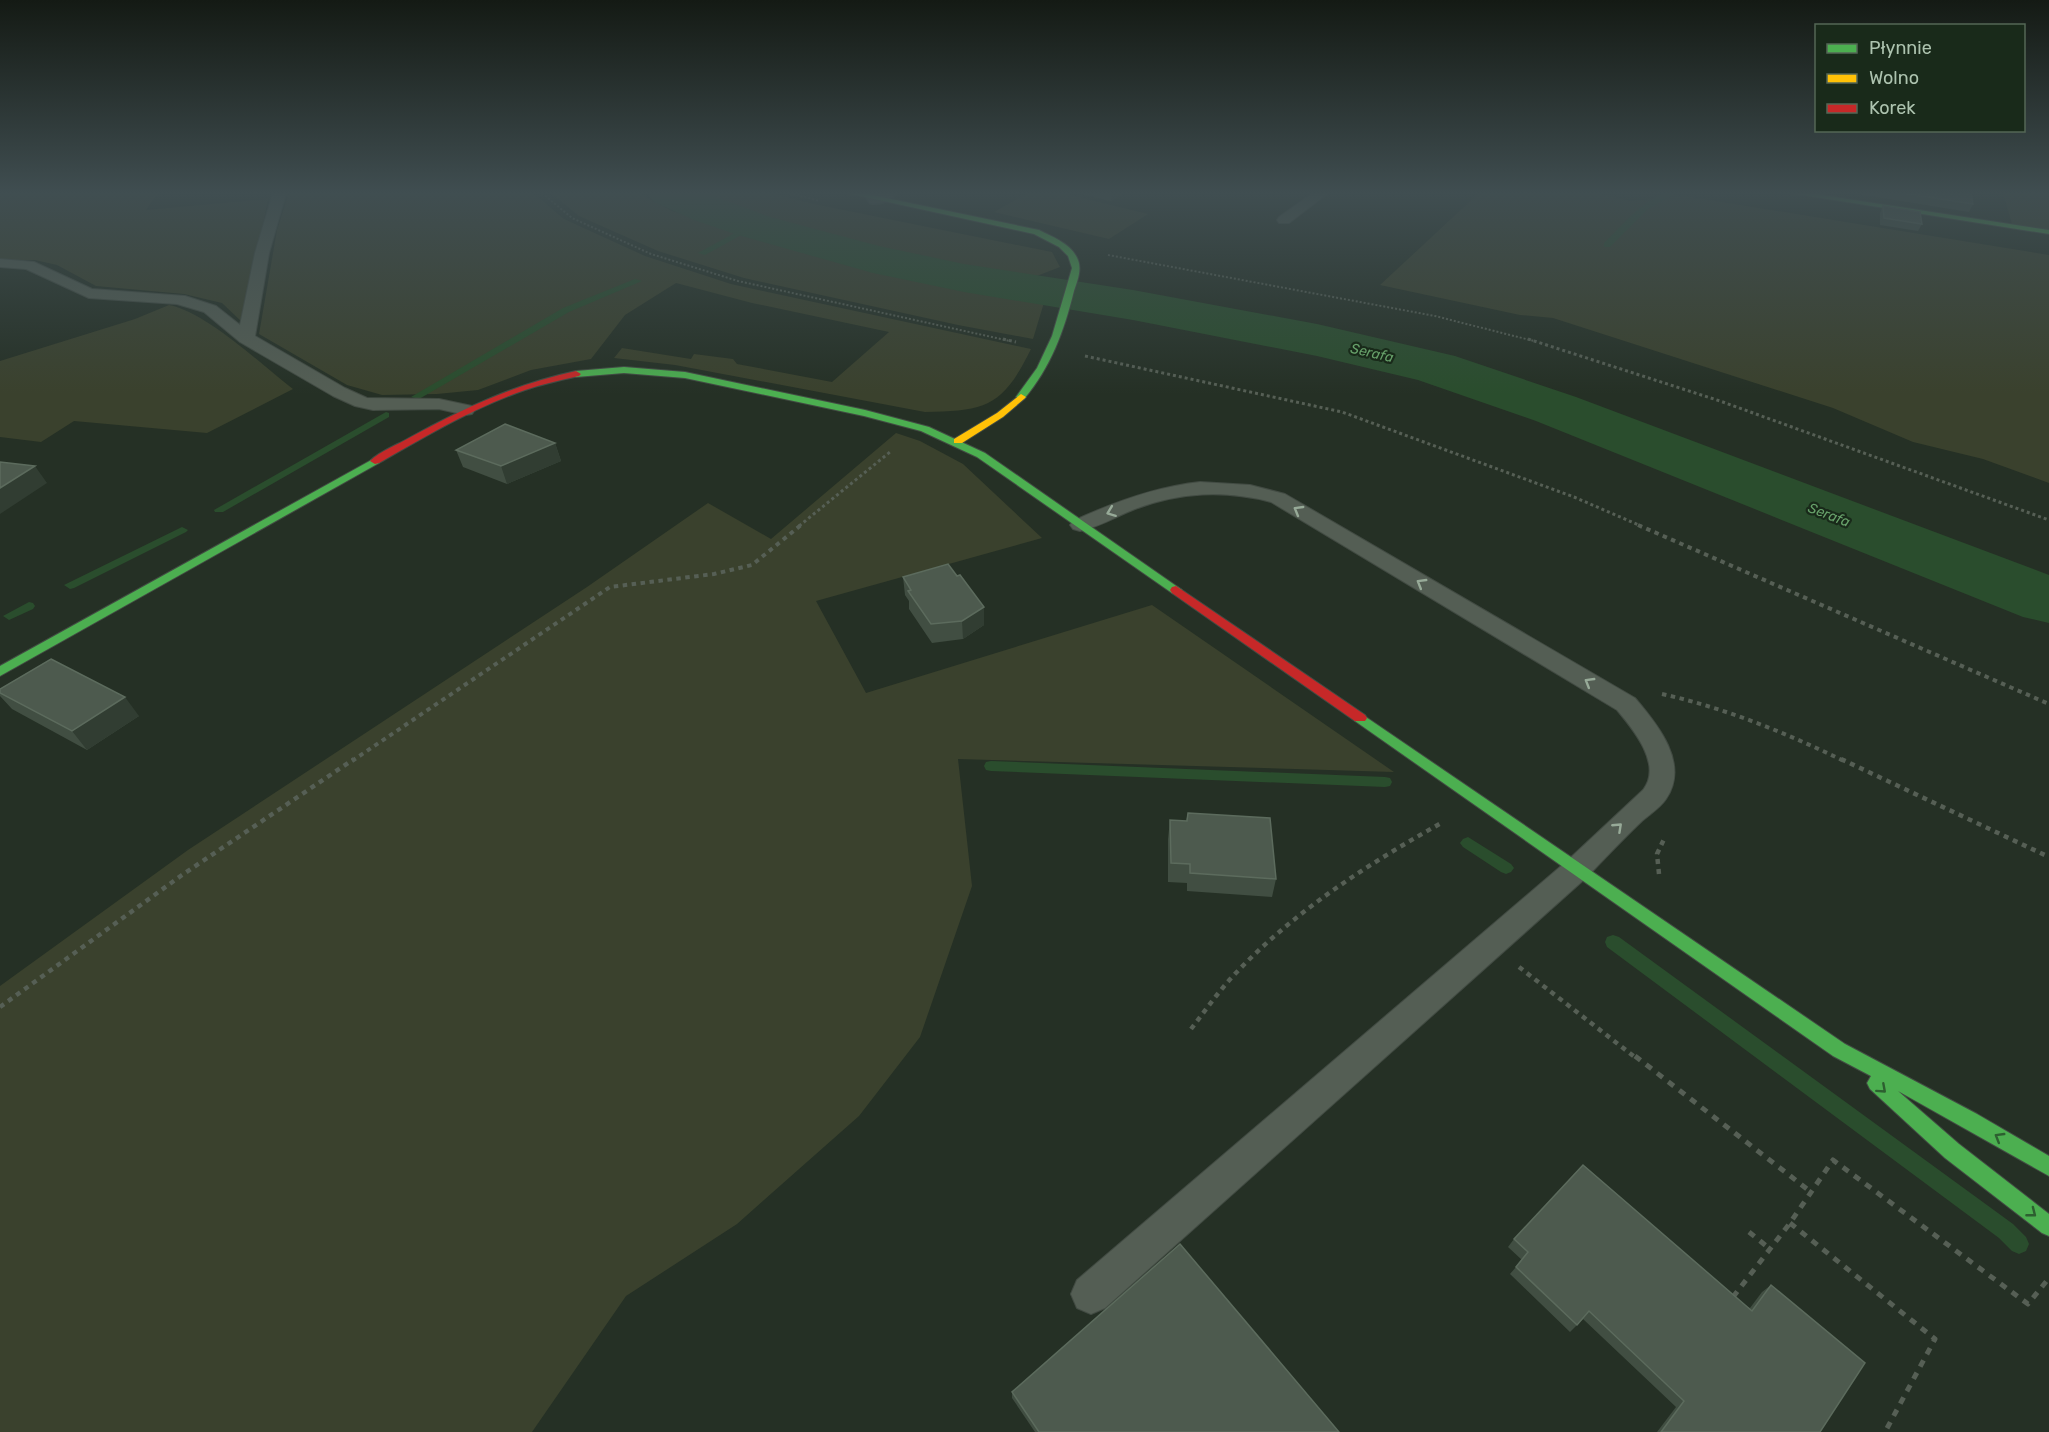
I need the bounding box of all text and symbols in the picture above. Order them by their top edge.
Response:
legend [1815,24,2025,132]
text: Płynnie [1869,37,1932,59]
text: Wolno [1869,67,1919,89]
text: Korek [1869,97,1916,119]
water label: Serafa [1349,340,1395,366]
water label: Serafa [1806,499,1852,531]
one-way arrow [1107,505,1118,517]
one-way arrow [1294,506,1304,517]
one-way arrow [1417,578,1427,590]
one-way arrow [1585,678,1595,689]
one-way arrow [1611,824,1622,835]
one-way arrow [1876,1082,1886,1093]
one-way arrow [1995,1132,2005,1144]
one-way arrow [2026,1206,2037,1217]

